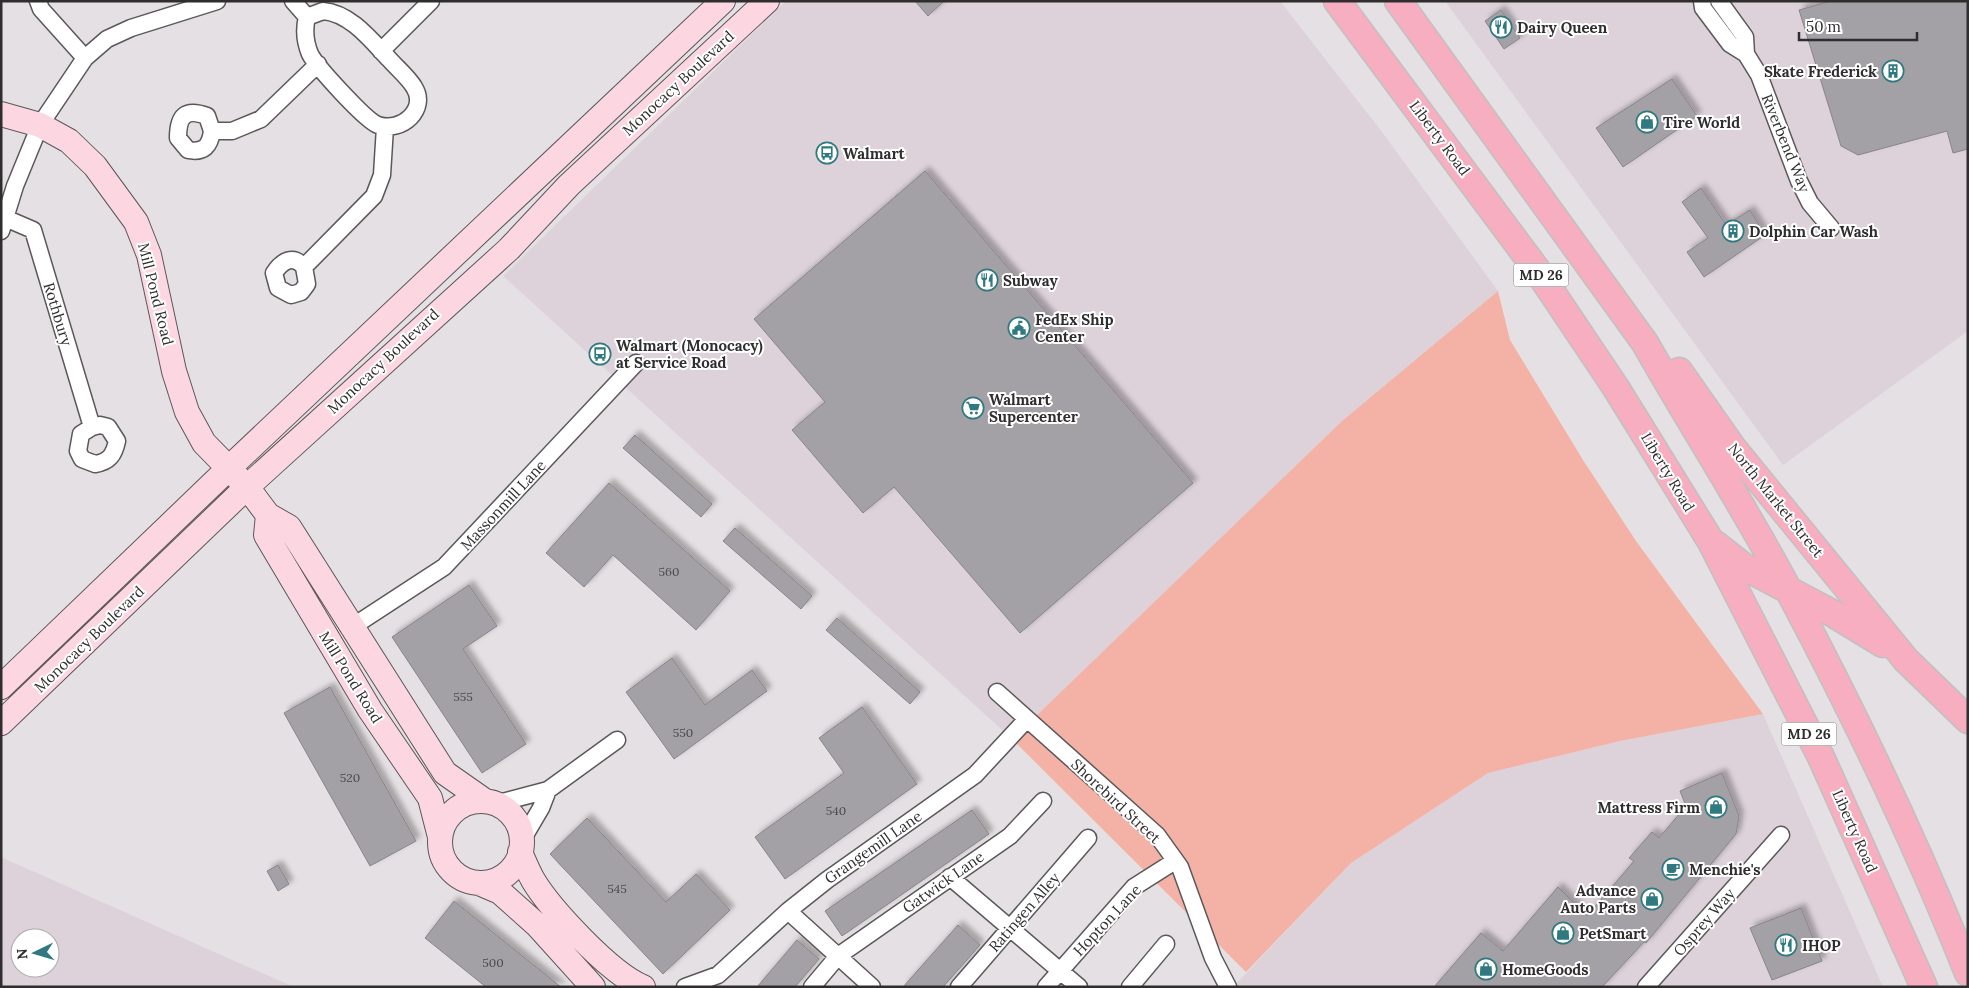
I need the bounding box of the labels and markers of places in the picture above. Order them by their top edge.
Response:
restaurant icon: Dairy Queen [1489,15,1513,39]
place label: Dairy Queen [1517,18,1608,37]
building icon: Skate Frederick [1881,59,1905,83]
place label: Skate Frederick [1764,62,1877,81]
shop icon: Tire World [1635,110,1659,134]
place label: Tire World [1663,113,1740,132]
bus stop icon: Walmart [815,141,839,165]
place label: Walmart [843,144,906,163]
building icon: Dolphin Car Wash [1721,219,1745,243]
place label: Dolphin Car Wash [1749,222,1879,241]
restaurant icon: Subway [975,268,999,292]
place label: Subway [1003,271,1058,290]
place label: FedEx Ship Center [1035,310,1113,346]
public building icon: FedEx Ship Center [1007,316,1031,340]
place label: Walmart (Monocacy) at Service Road [616,336,763,372]
bus stop icon: Walmart (Monocacy) at Service Road [588,342,612,366]
place label: Walmart Supercenter [989,390,1079,426]
supermarket icon: Walmart Supercenter [961,396,985,420]
shop icon: Mattress Firm [1704,795,1728,819]
place label: Mattress Firm [1597,798,1700,817]
cafe icon: Menchie's [1661,857,1685,881]
place label: Menchie's [1689,860,1761,879]
place label: Advance Auto Parts [1560,881,1636,917]
shop icon: Advance Auto Parts [1640,887,1664,911]
shop icon: PetSmart [1551,921,1575,945]
place label: PetSmart [1579,924,1647,943]
restaurant icon: IHOP [1774,933,1798,957]
place label: IHOP [1802,936,1841,955]
shop icon: HomeGoods [1474,957,1498,981]
place label: HomeGoods [1502,960,1589,979]

